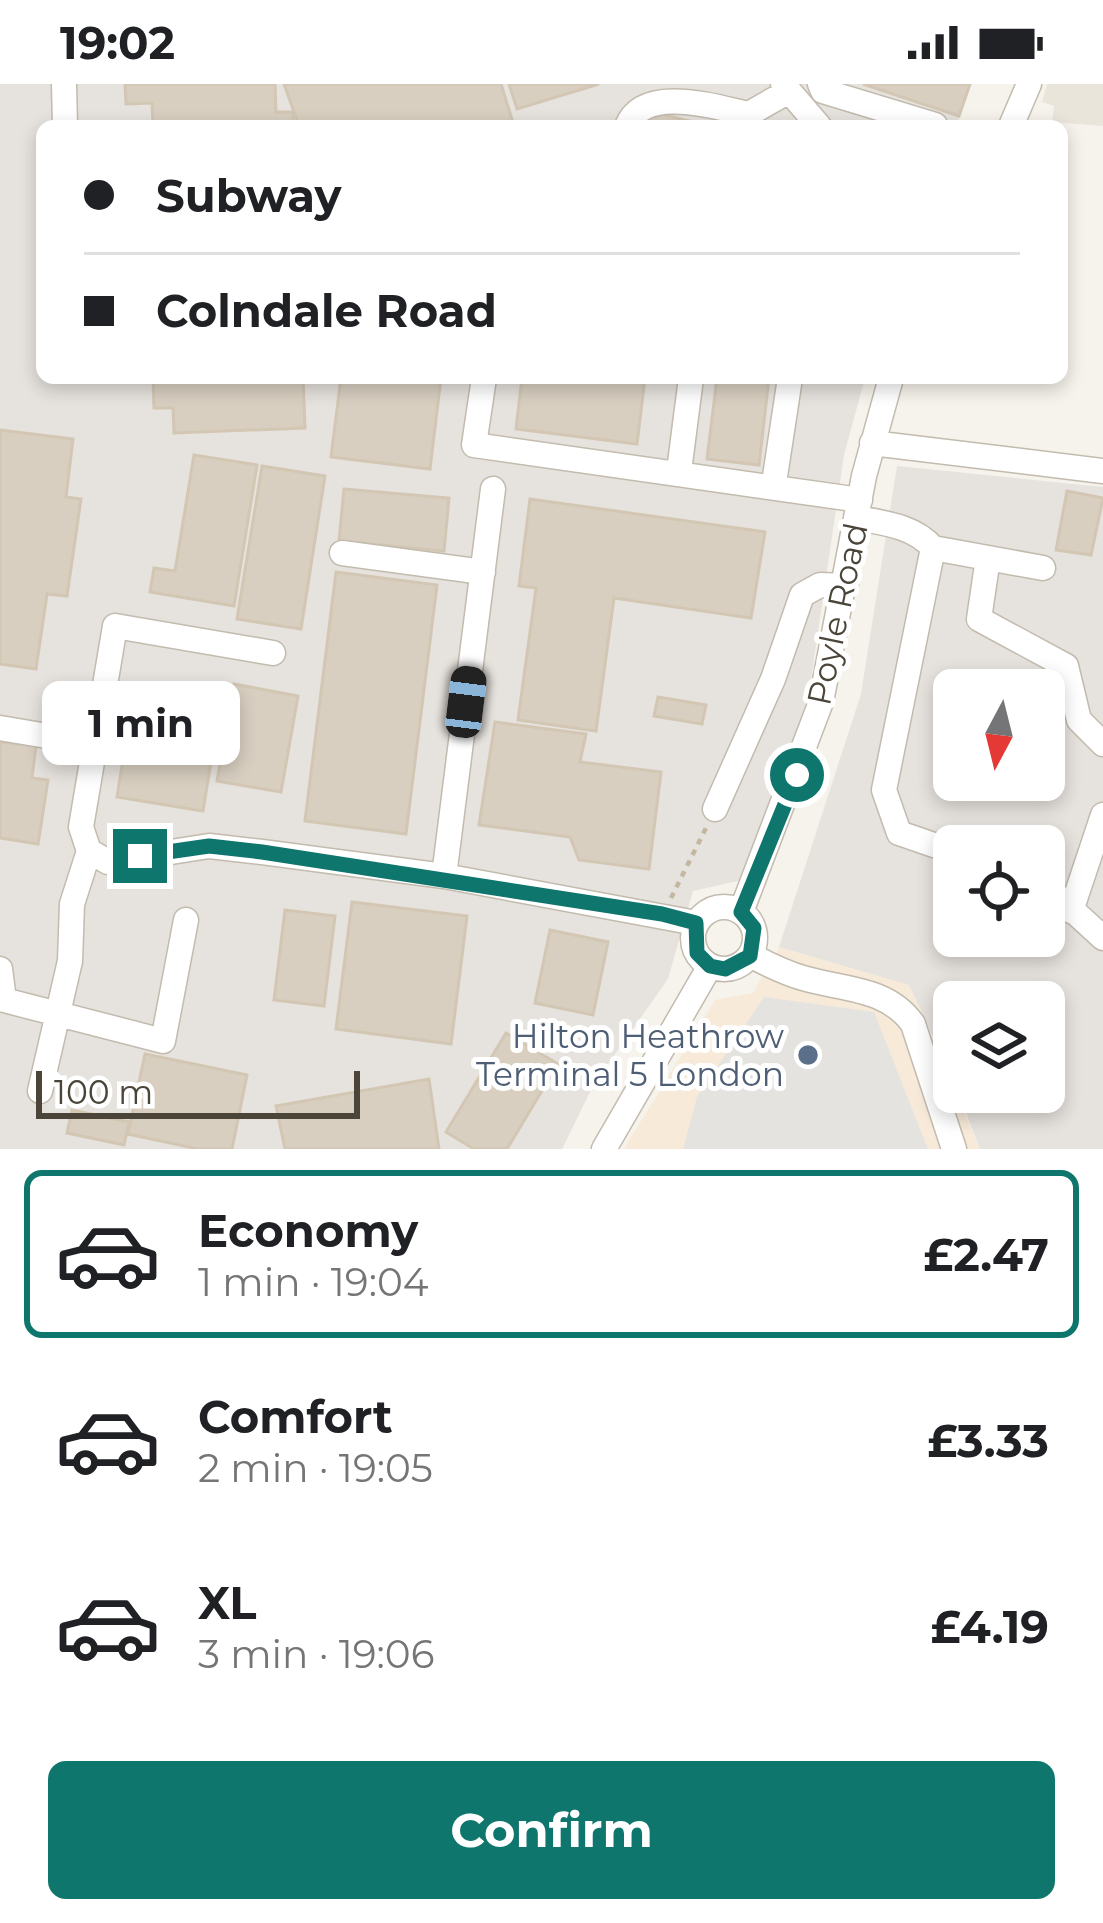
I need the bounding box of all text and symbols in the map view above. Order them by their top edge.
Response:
text: 19:02 [60,15,175,70]
text: Subway [156,168,341,223]
text: Colndale Road [156,283,497,338]
street label: Poyle Road [798,519,876,709]
car [444,664,488,740]
north arrow [933,669,1065,801]
map controls [933,669,1065,1113]
callout: 1 min [41,682,239,766]
text: 1 min [88,699,194,747]
route start [770,748,824,802]
button: locate [933,825,1065,957]
route end [113,829,167,883]
button: layers [933,981,1065,1113]
place label: Hilton Heathrow Terminal 5 London [476,1016,784,1094]
marker: Hilton Heathrow Terminal 5 London [795,1042,821,1068]
scale bar [36,1065,360,1118]
text: 100 m [54,1072,153,1112]
icon: car [54,1200,162,1308]
text: Economy [198,1203,418,1258]
text: £2.47 [924,1227,1049,1282]
text: 1 min · 19:04 [198,1258,429,1306]
icon: car [54,1386,162,1494]
text: Comfort [198,1389,393,1444]
text: £3.33 [927,1413,1049,1468]
text: 2 min · 19:05 [198,1444,433,1492]
icon: car [54,1572,162,1680]
text: XL [198,1575,256,1630]
text: £4.19 [931,1599,1049,1654]
text: 3 min · 19:06 [198,1630,434,1678]
button: Confirm [48,1761,1055,1899]

